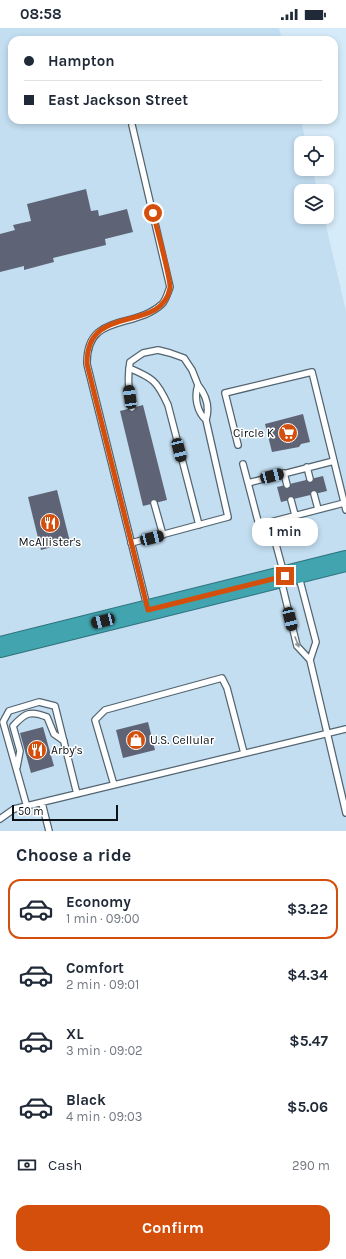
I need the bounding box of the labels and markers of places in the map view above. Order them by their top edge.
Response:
supermarket icon: Circle K [277,422,299,444]
place label: Circle K [233,426,275,440]
restaurant icon: McAllister's [39,512,61,534]
place label: McAllister's [19,535,81,549]
shop icon: U.S. Cellular [125,729,147,751]
place label: U.S. Cellular [150,733,215,747]
restaurant icon: Arby's [26,739,48,761]
place label: Arby's [51,743,83,757]

